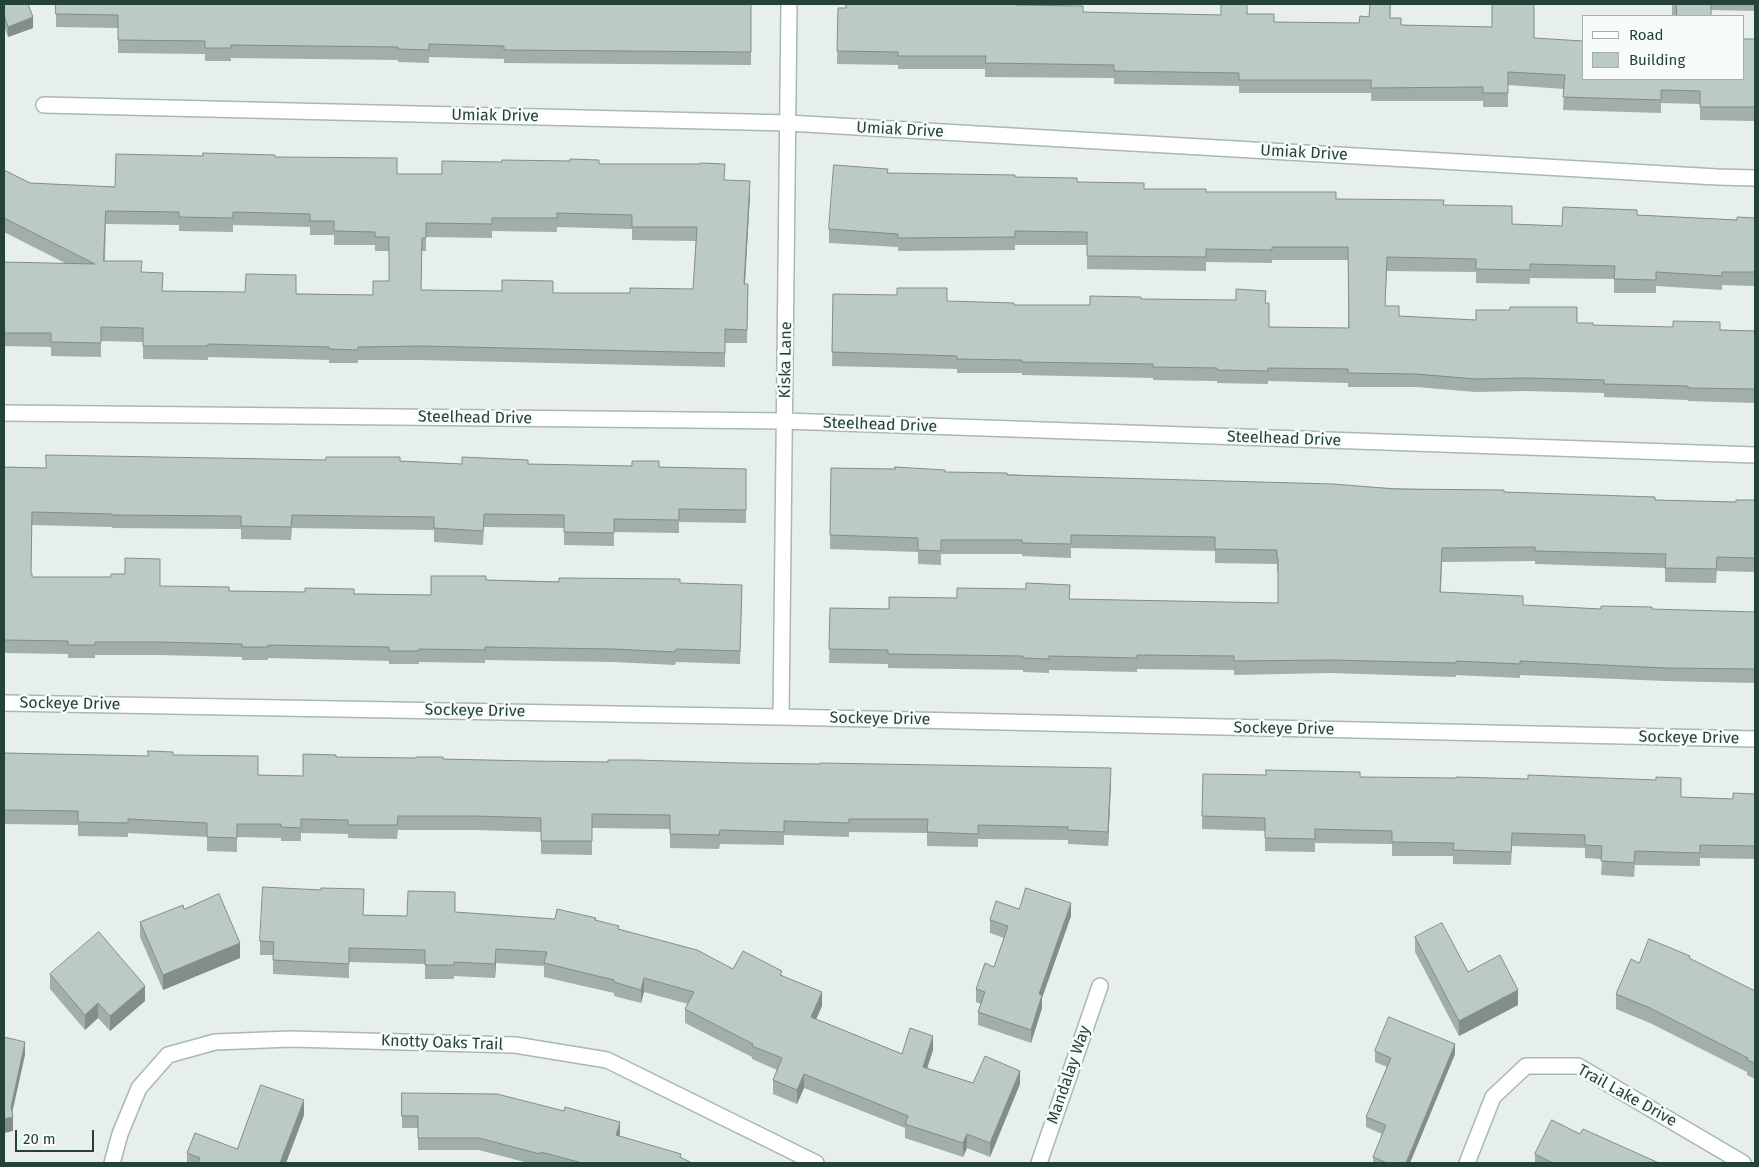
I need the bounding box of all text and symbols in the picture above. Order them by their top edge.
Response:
legend [1582,15,1744,80]
text: Road [1629,26,1664,44]
text: Building [1629,51,1685,69]
street label: Umiak Drive [451,106,539,126]
street label: Umiak Drive [856,118,944,142]
street label: Umiak Drive [1260,141,1348,165]
street label: Kiska Lane [776,321,796,399]
street label: Steelhead Drive [418,407,532,429]
street label: Steelhead Drive [823,413,937,437]
street label: Steelhead Drive [1227,427,1341,451]
street label: Sockeye Drive [19,694,121,714]
street label: Sockeye Drive [424,701,526,721]
street label: Sockeye Drive [829,709,931,729]
street label: Sockeye Drive [1233,719,1335,739]
street label: Sockeye Drive [1638,728,1740,748]
street label: Mandalay Way [1043,1023,1095,1127]
street label: Knotty Oaks Trail [380,1031,504,1055]
street label: Trail Lake Drive [1574,1061,1680,1131]
scale bar [18,1120,96,1152]
text: 20 m [23,1130,56,1148]

